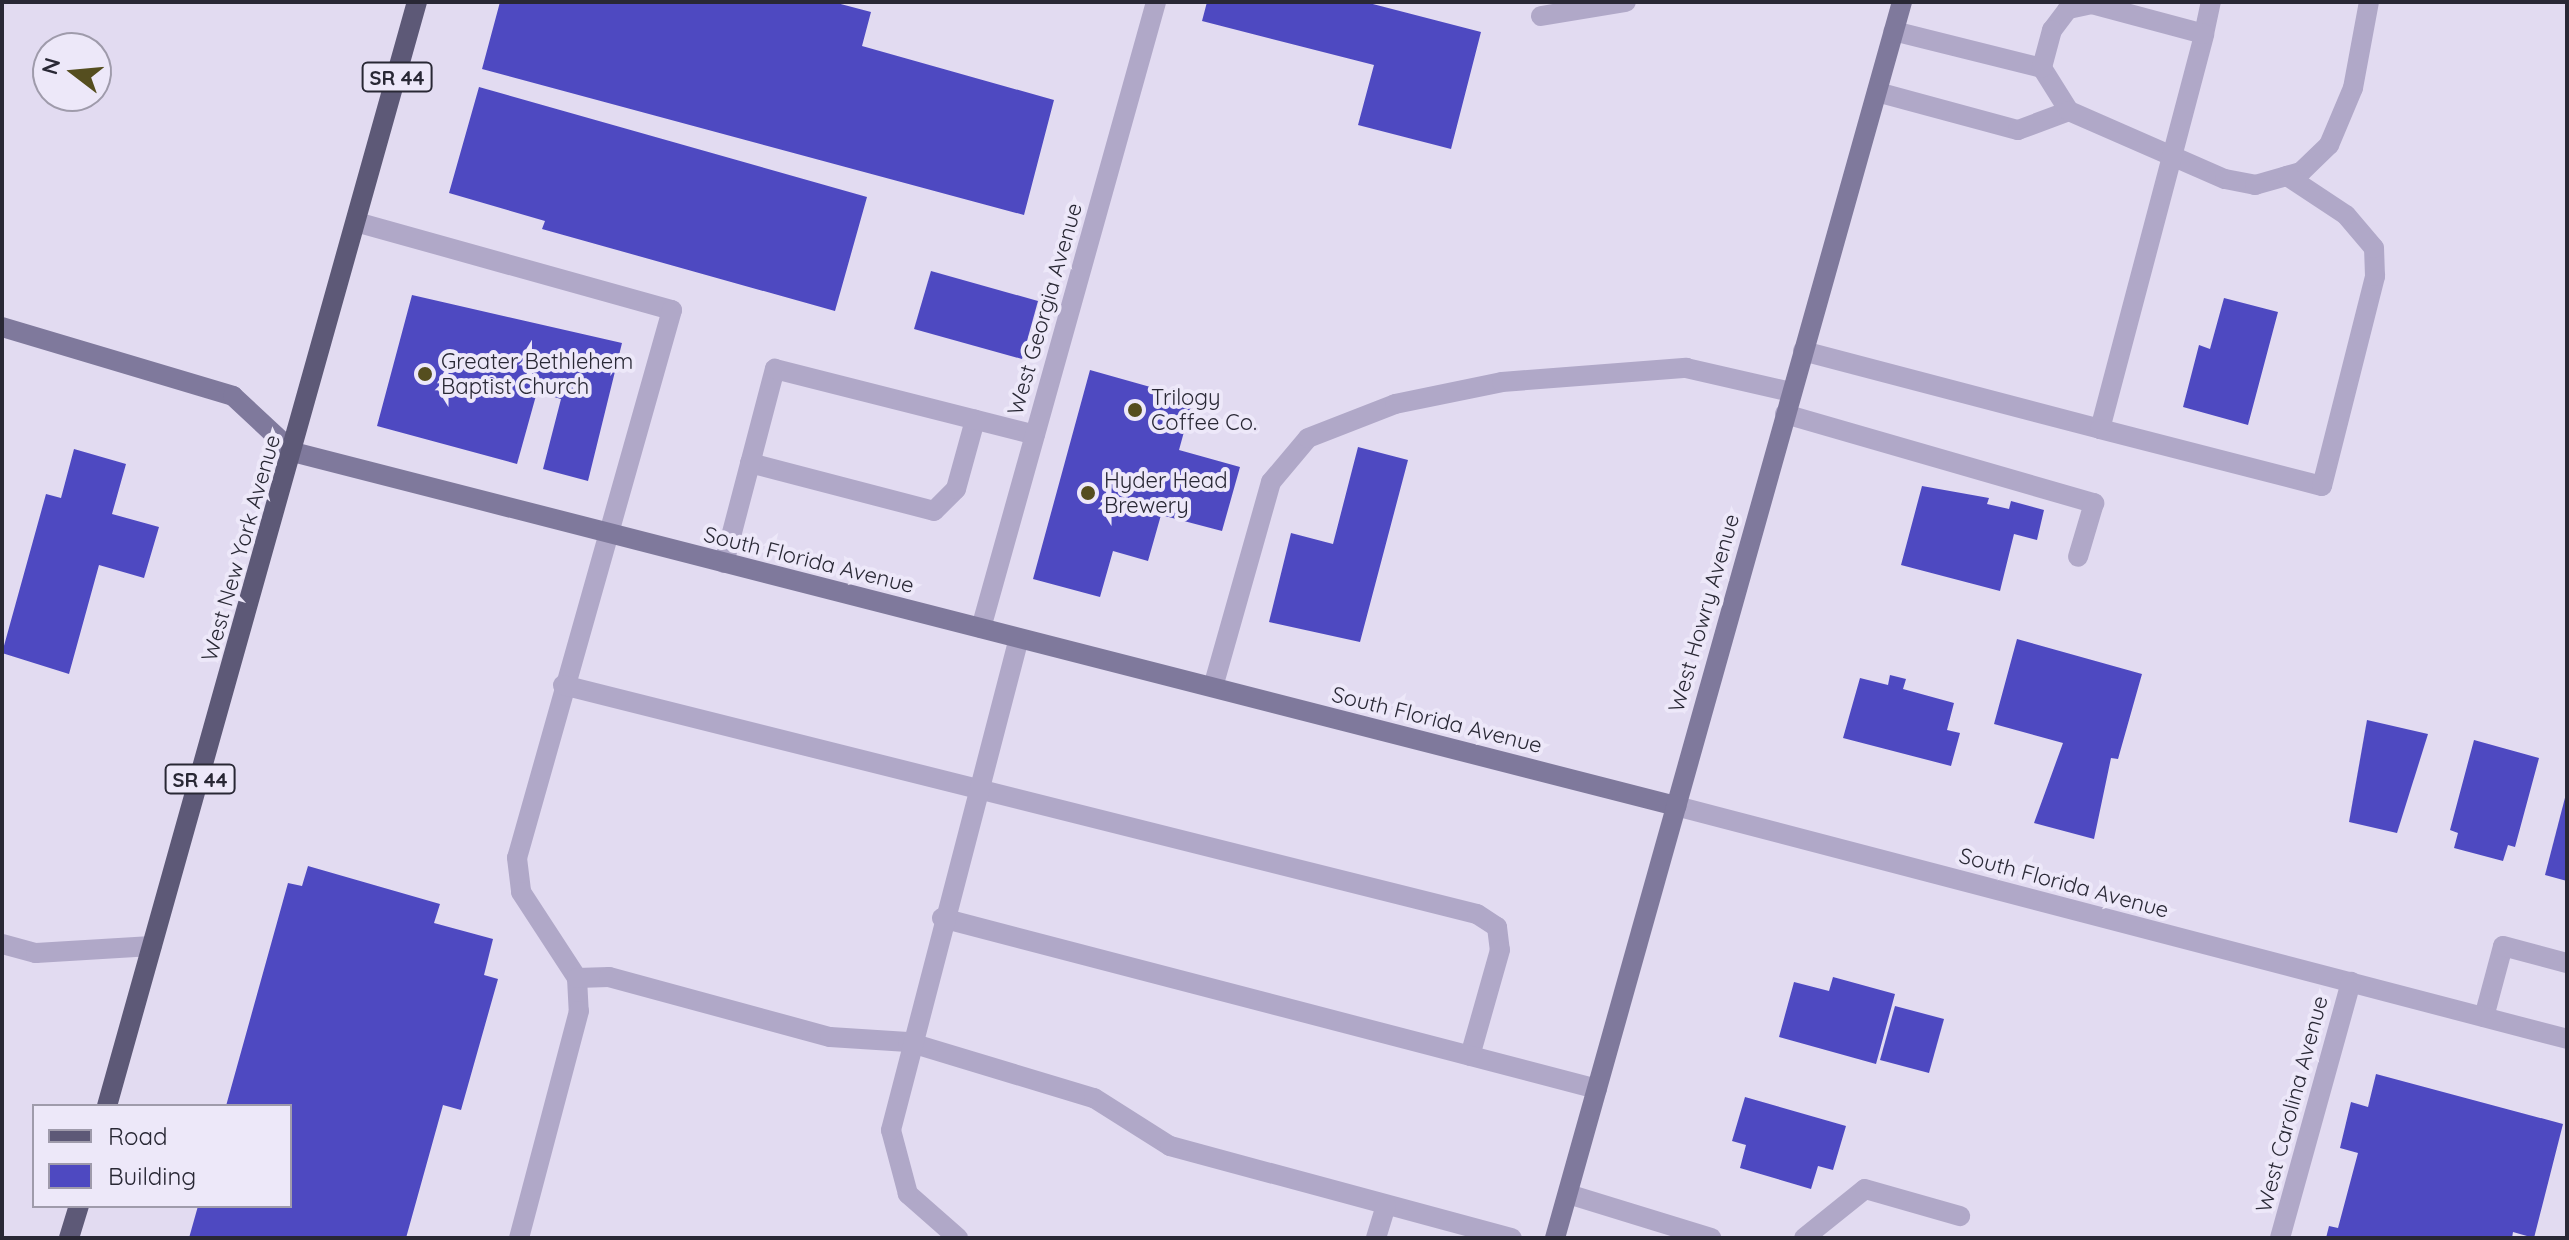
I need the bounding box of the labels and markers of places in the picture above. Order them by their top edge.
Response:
place label: Greater Bethlehem Baptist Church [441,348,633,400]
marker: Greater Bethlehem Baptist Church [416,365,434,383]
place label: Trilogy Coffee Co. [1151,384,1257,436]
marker: Trilogy Coffee Co. [1126,401,1144,419]
place label: Hyder Head Brewery [1104,467,1227,518]
marker: Hyder Head Brewery [1079,484,1097,502]

